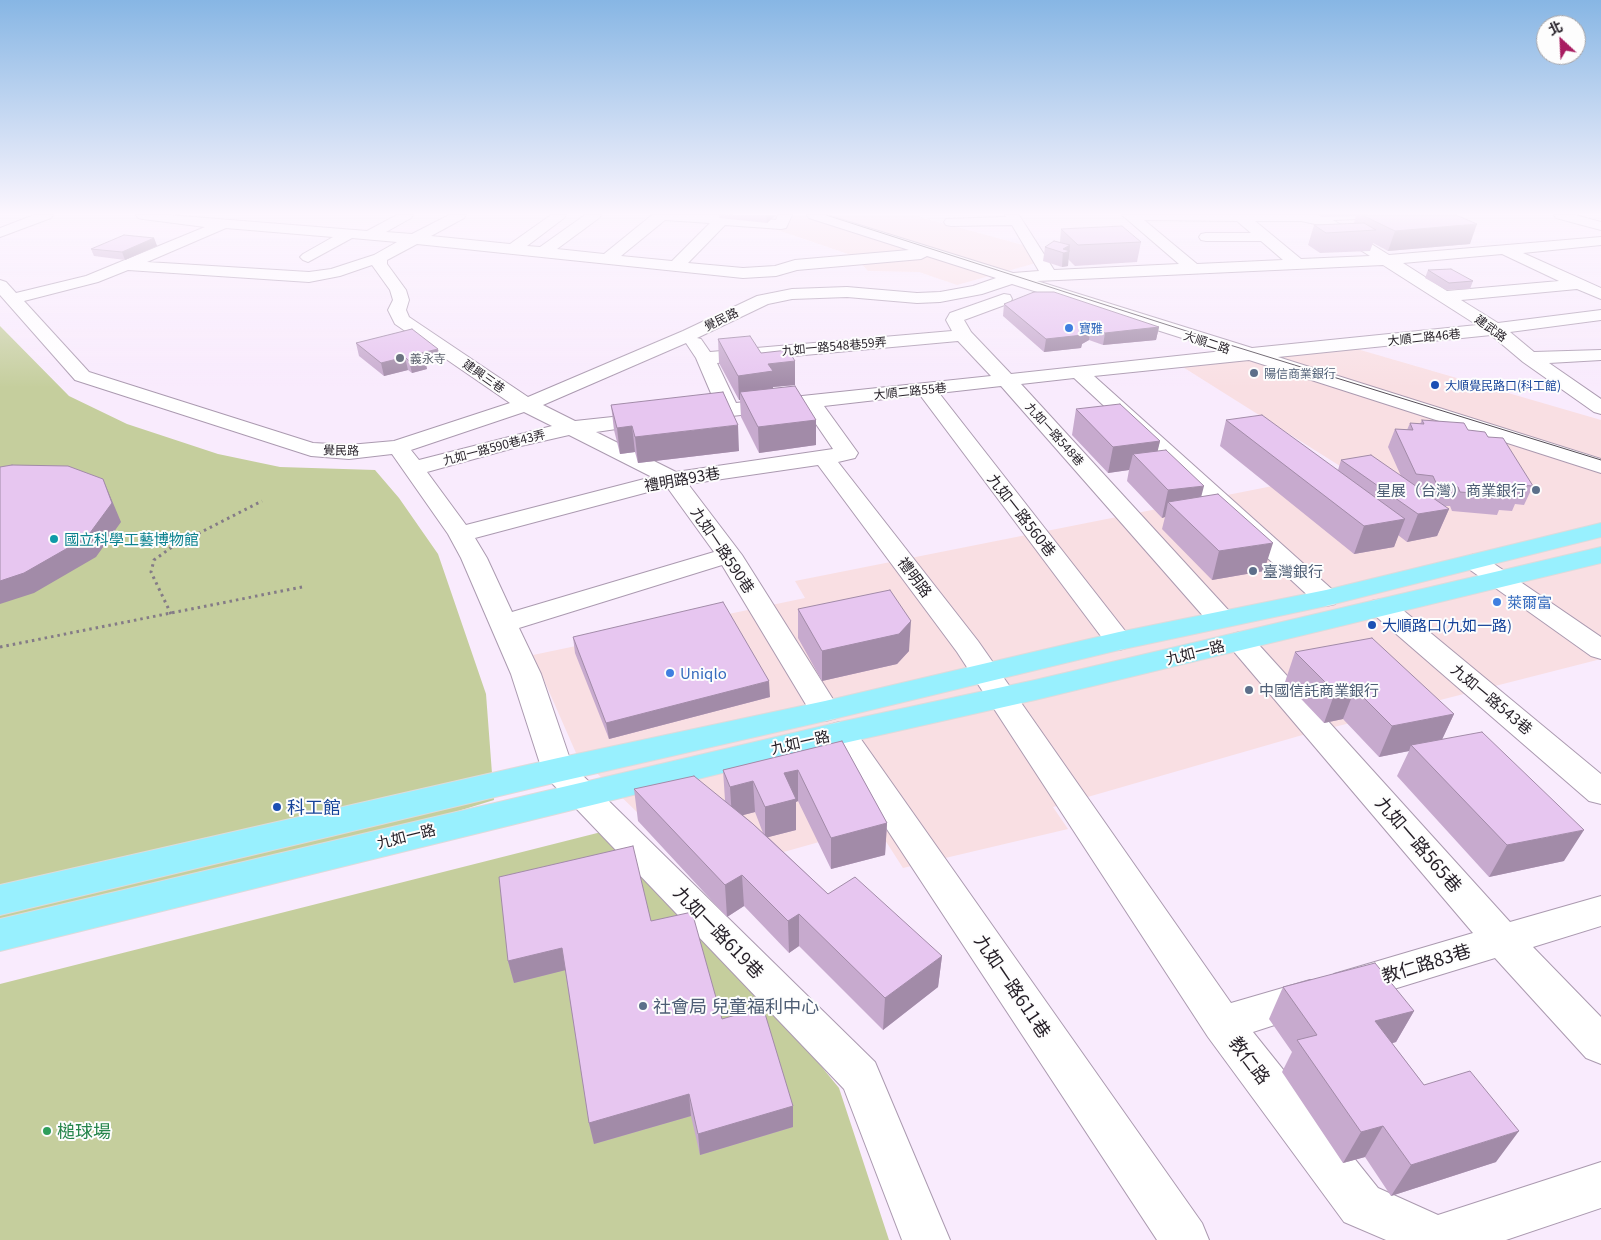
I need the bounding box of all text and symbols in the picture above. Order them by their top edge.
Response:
north arrow [1536,15,1586,65]
text: 北 [1545,15,1566,39]
street label: 覺民路 [702,305,740,333]
street label: 建武路 [1472,312,1510,344]
place label: 寶雅 [1079,321,1103,335]
marker: 寶雅 [1063,322,1075,334]
street label: 大順二路46巷 [1387,326,1461,348]
street label: 大順二路 [1182,328,1232,356]
street label: 九如一路548巷59弄 [781,334,887,358]
place label: 義永寺 [410,351,446,365]
marker: 義永寺 [394,352,406,364]
street label: 建興三巷 [460,356,508,396]
place label: 陽信商業銀行 [1264,366,1336,380]
marker: 陽信商業銀行 [1248,367,1260,379]
place label: 大順覺民路口(科工館) [1445,378,1561,392]
marker: 大順覺民路口(科工館) [1429,379,1441,391]
street label: 大順二路55巷 [873,380,947,402]
street label: 九如一路548巷 [1023,399,1087,469]
street label: 九如一路590巷43弄 [441,426,547,468]
street label: 覺民路 [323,442,359,458]
street label: 禮明路93巷 [643,463,721,495]
street label: 九如一路560巷 [984,470,1060,560]
place label: 星展（台灣）商業銀行 [1376,481,1526,499]
marker: 星展（台灣）商業銀行 [1530,484,1542,496]
street label: 九如一路590巷 [688,504,758,596]
place label: 國立科學工藝博物館 [64,530,199,548]
marker: 國立科學工藝博物館 [48,533,60,545]
street label: 禮明路 [894,554,936,600]
place label: 臺灣銀行 [1263,562,1323,580]
marker: 臺灣銀行 [1247,565,1259,577]
place label: 萊爾富 [1507,593,1552,611]
marker: 萊爾富 [1491,596,1503,608]
place label: 大順路口(九如一路) [1382,616,1512,634]
marker: 大順路口(九如一路) [1366,619,1378,631]
street label: 九如一路 [1164,636,1226,668]
street label: 九如一路543巷 [1448,660,1536,738]
place label: Uniqlo [680,664,727,682]
marker: Uniqlo [664,667,676,679]
place label: 中國信託商業銀行 [1259,681,1379,699]
marker: 中國信託商業銀行 [1243,684,1255,696]
street label: 九如一路 [769,726,831,758]
street label: 九如一路565巷 [1371,792,1467,896]
place label: 科工館 [287,796,341,818]
marker: 科工館 [271,801,283,813]
street label: 九如一路 [375,820,437,852]
street label: 九如一路619巷 [670,881,768,983]
street label: 九如一路611巷 [971,930,1055,1042]
street label: 教仁路83巷 [1379,939,1473,987]
place label: 社會局 兒童福利中心 [653,995,819,1017]
marker: 社會局 兒童福利中心 [637,1000,649,1012]
street label: 教仁路 [1225,1032,1275,1088]
place label: 槌球場 [57,1120,111,1142]
marker: 槌球場 [41,1125,53,1137]

